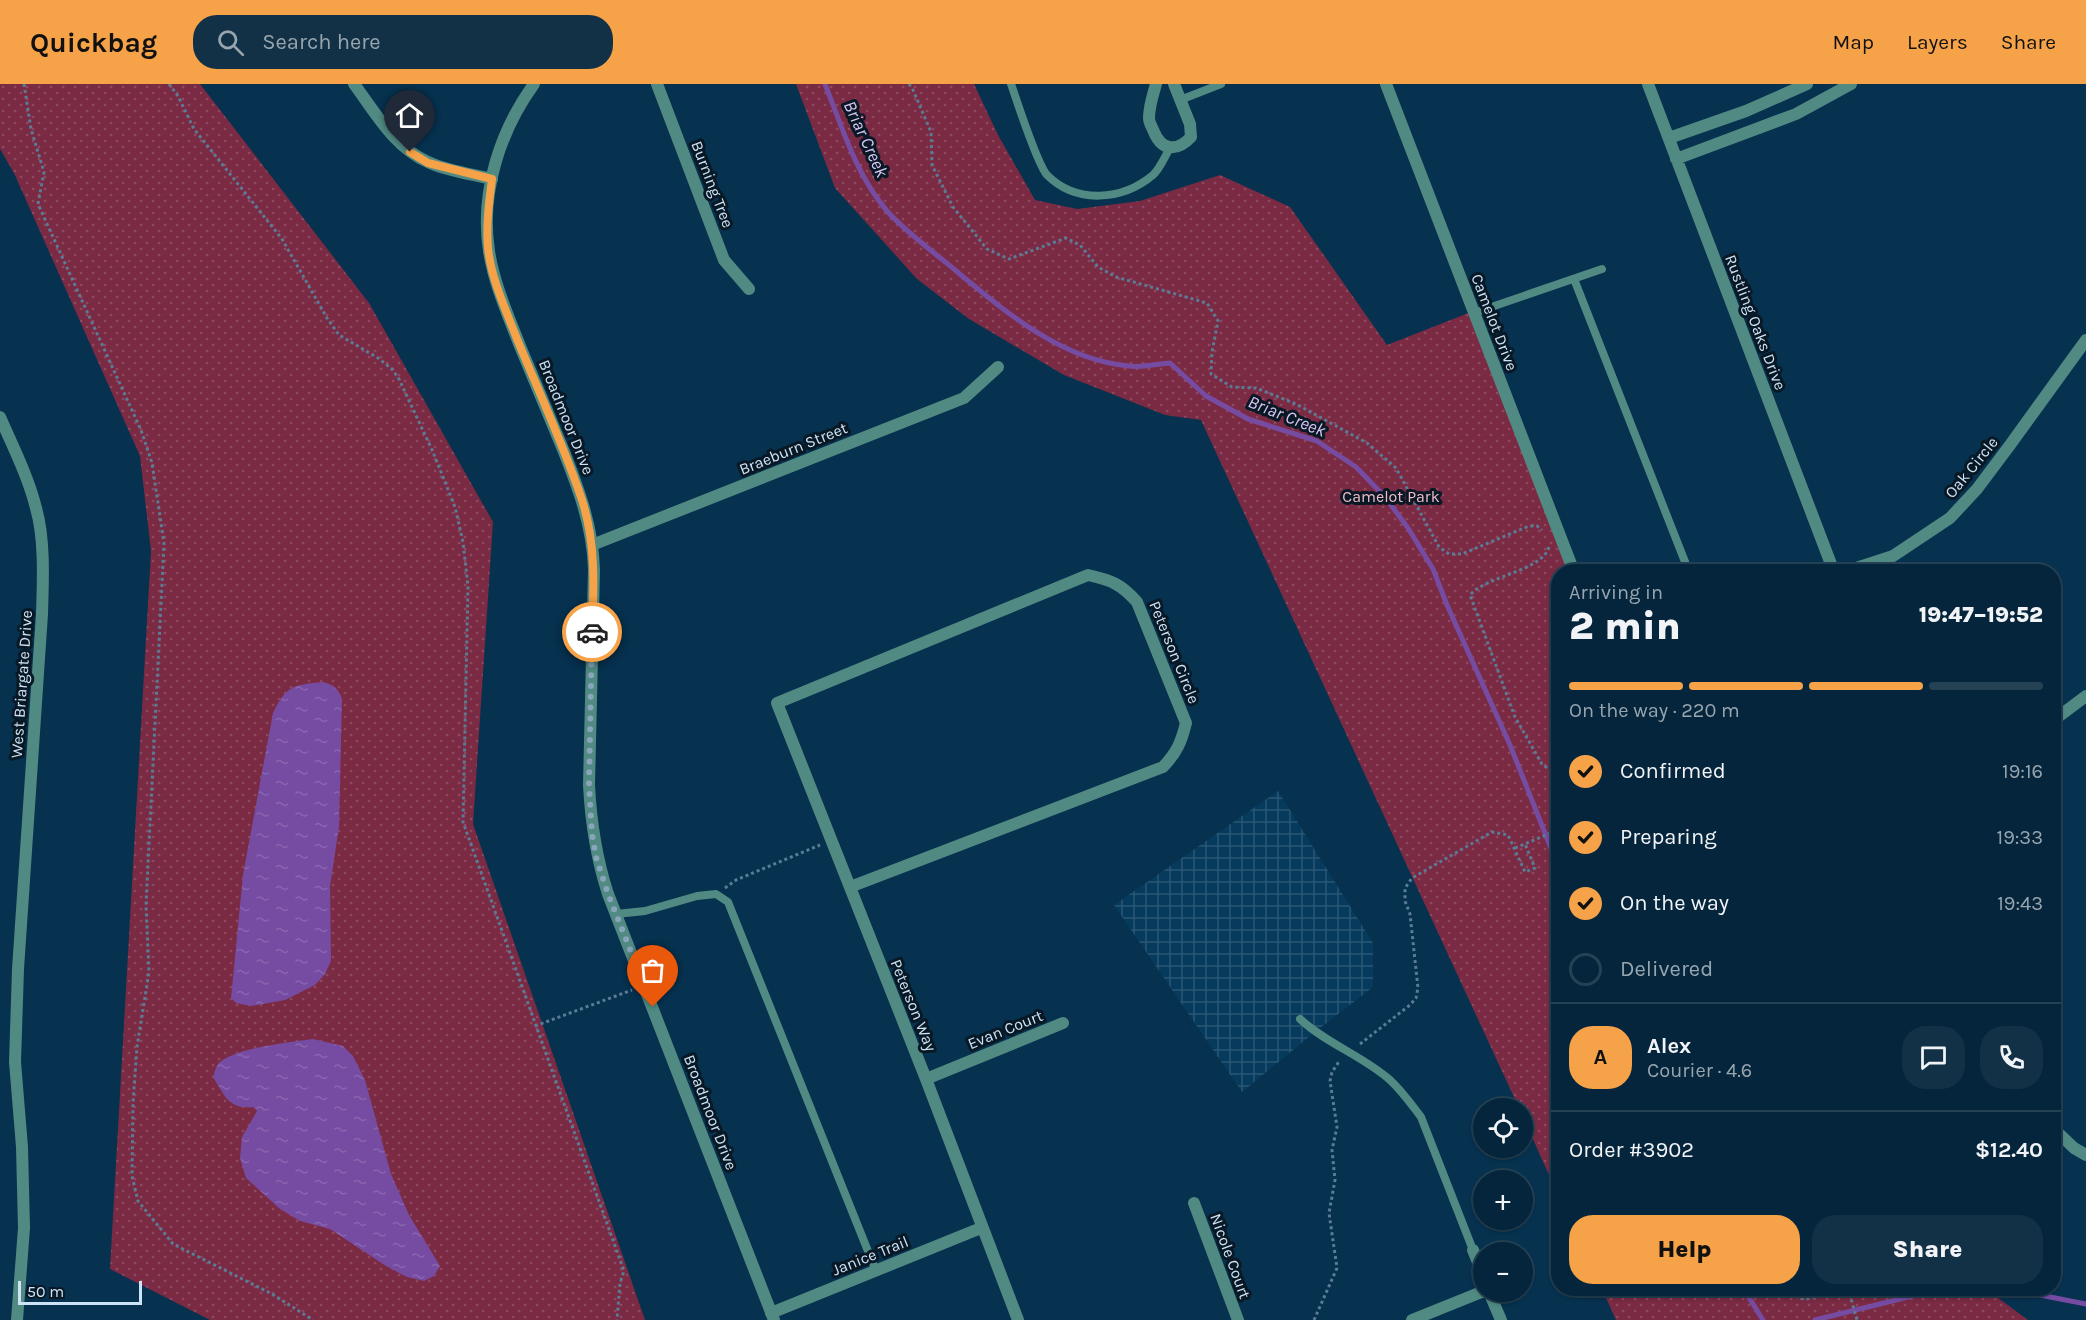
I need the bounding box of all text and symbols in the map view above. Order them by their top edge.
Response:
search box [193,15,613,69]
text: Quickbag [30,26,157,59]
icon: search [214,26,247,59]
text: Search here [262,29,381,55]
text: Map [1832,30,1874,54]
text: Layers [1907,30,1968,54]
text: Share [2001,30,2056,54]
pin [384,90,435,152]
water label: Briar Creek [839,97,894,182]
icon: home [393,99,426,132]
street label: Burning Tree [687,138,738,230]
street label: Rustling Oaks Drive [1721,252,1790,393]
street label: Camelot Drive [1467,271,1522,373]
street label: Broadmoor Drive [535,357,598,477]
water label: Briar Creek [1245,390,1330,442]
street label: Braeburn Street [736,418,850,479]
street label: Oak Circle [1941,433,2002,502]
park label: Camelot Park [1342,487,1440,506]
text: Arriving in [1569,581,1663,604]
street label: Peterson Circle [1145,598,1204,706]
courier [562,602,622,662]
text: 19:47–19:52 [1919,602,2043,628]
text: 2 min [1569,603,1681,649]
street label: West Briargate Drive [7,609,36,759]
icon: car [576,616,609,649]
text: On the way · 220 m [1569,699,1740,722]
icon: check [1569,755,1602,788]
text: Confirmed [1620,758,1726,784]
text: 19:16 [2002,760,2043,783]
icon: check [1569,821,1602,854]
text: Preparing [1620,824,1717,850]
text: 19:33 [1997,826,2043,849]
icon: check [1569,887,1602,920]
text: On the way [1620,890,1729,916]
text: 19:43 [1997,892,2043,915]
pin [627,945,678,1007]
icon: bag [636,954,669,987]
street label: Peterson Way [886,956,941,1055]
text: Delivered [1620,956,1713,982]
street label: Evan Court [965,1006,1046,1053]
button: chat [1902,1026,1965,1089]
button: phone [1980,1026,2043,1089]
text: Alex [1647,1033,1691,1059]
text: A [1594,1044,1607,1070]
street label: Broadmoor Drive [680,1052,741,1173]
text: Courier · 4.6 [1647,1059,1752,1082]
map controls [1473,1098,1533,1302]
button: locate [1473,1098,1533,1158]
text: Order #3902 [1569,1137,1694,1163]
text: $12.40 [1975,1137,2043,1163]
button: + [1473,1170,1533,1230]
street label: Nicole Court [1206,1211,1255,1301]
button: Help [1569,1215,1800,1284]
button: Share [1812,1215,2043,1284]
street label: Janice Trail [829,1232,911,1279]
button: − [1473,1242,1533,1302]
scale bar [18,1278,142,1306]
text: 50 m [27,1282,64,1301]

